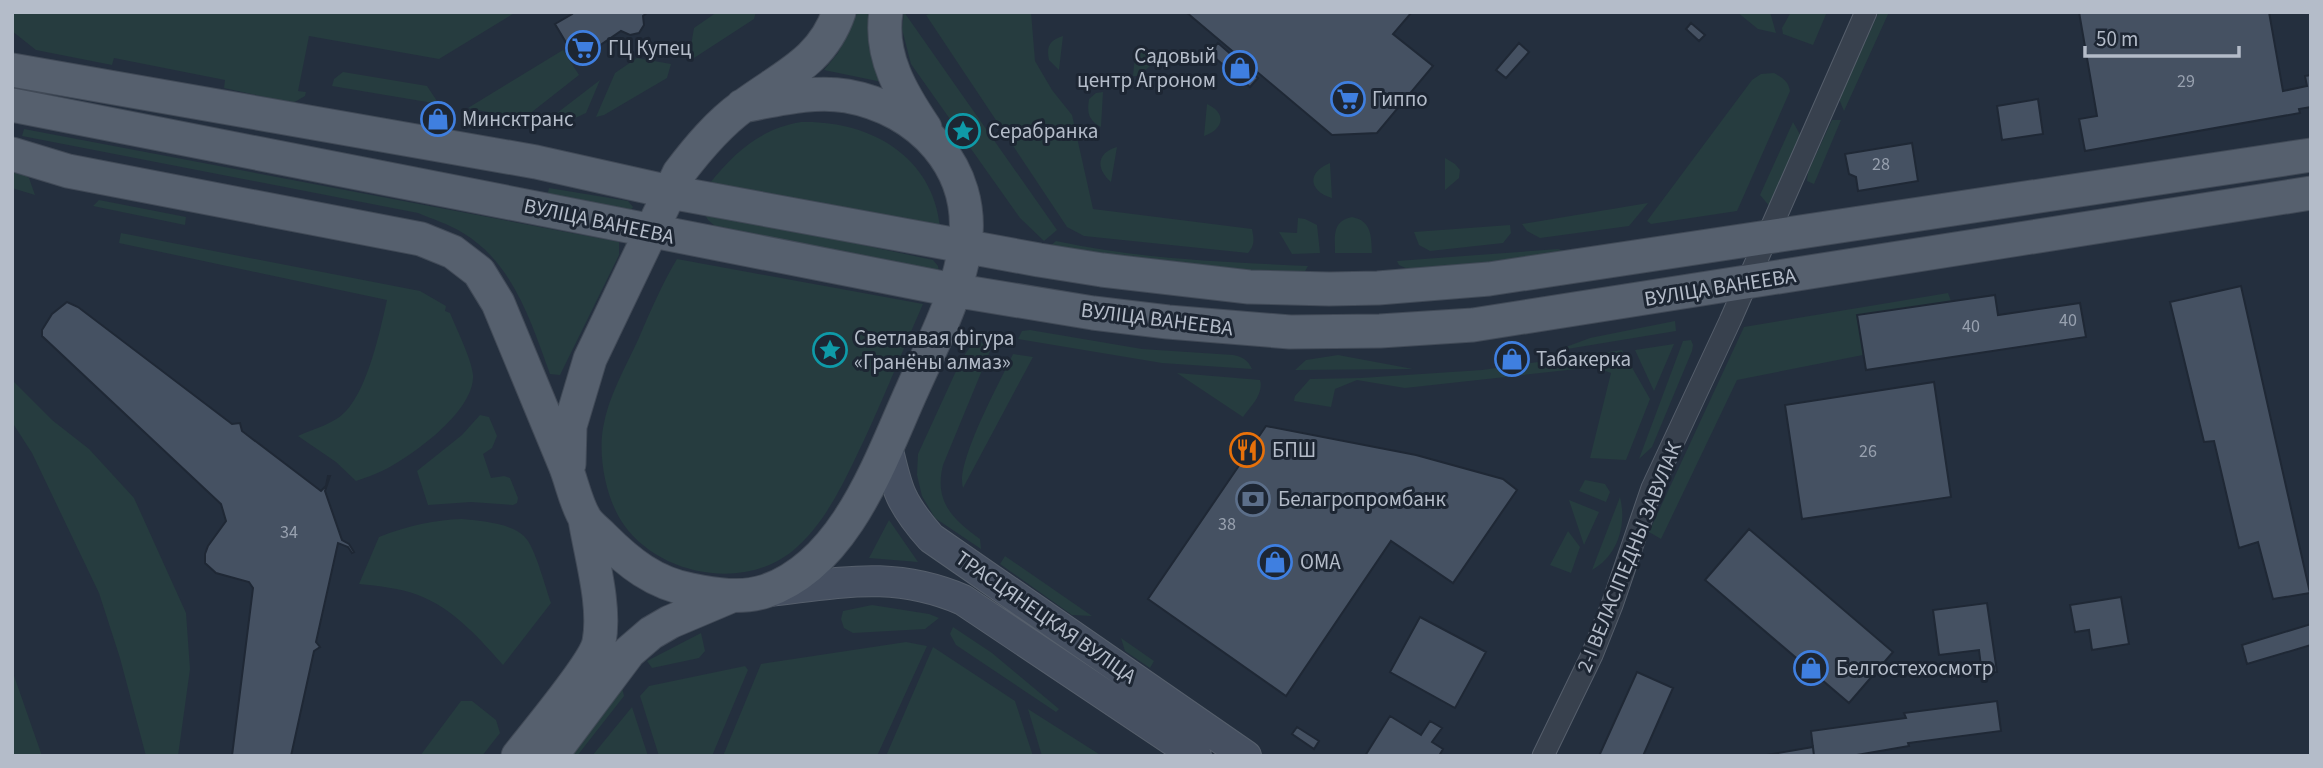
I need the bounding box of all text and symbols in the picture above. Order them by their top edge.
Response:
scale bar [2085,14,2239,58]
text: 50 m [2096,24,2138,54]
supermarket icon: ГЦ Купец [564,29,602,67]
place label: ГЦ Купец [608,33,692,63]
place label: Садовый центр Агроном [1077,41,1216,95]
shop icon: Садовый центр Агроном [1221,49,1259,87]
house number: 29 [2177,69,2195,94]
supermarket icon: Гиппо [1329,80,1367,118]
place label: Гиппо [1372,84,1428,114]
shop icon: Минсктранс [419,100,457,138]
place label: Минсктранс [462,104,574,134]
place icon: Серабранка [944,112,982,150]
place label: Серабранка [988,116,1098,146]
house number: 28 [1872,152,1890,177]
street label: ВУЛІЦА ВАНЕЕВА [521,190,678,252]
street label: ВУЛІЦА ВАНЕЕВА [1642,260,1798,314]
street label: ВУЛІЦА ВАНЕЕВА [1079,295,1235,343]
house number: 40 [2059,308,2077,333]
house number: 40 [1962,314,1980,339]
place label: Светлавая фігура «Гранёны алмаз» [854,323,1014,377]
place icon: Светлавая фігура «Гранёны алмаз» [811,331,849,369]
shop icon: Табакерка [1493,340,1531,378]
place label: Табакерка [1536,344,1631,374]
restaurant icon: БПШ [1228,431,1266,469]
place label: БПШ [1272,435,1316,465]
street label: 2-І ВЕЛАСІПЕДНЫ ЗАВУЛАК [1569,436,1689,677]
house number: 26 [1859,439,1877,464]
bank icon: Белагропромбанк [1234,480,1272,518]
place label: Белагропромбанк [1278,484,1447,514]
house number: 38 [1218,512,1236,537]
house number: 34 [280,520,298,545]
street label: ТРАСЦЯНЕЦКАЯ ВУЛІЦА [950,543,1143,691]
shop icon: ОМА [1256,543,1294,581]
place label: ОМА [1300,547,1341,577]
shop icon: Белгостехосмотр [1792,649,1830,687]
place label: Белгостехосмотр [1836,653,1993,683]

